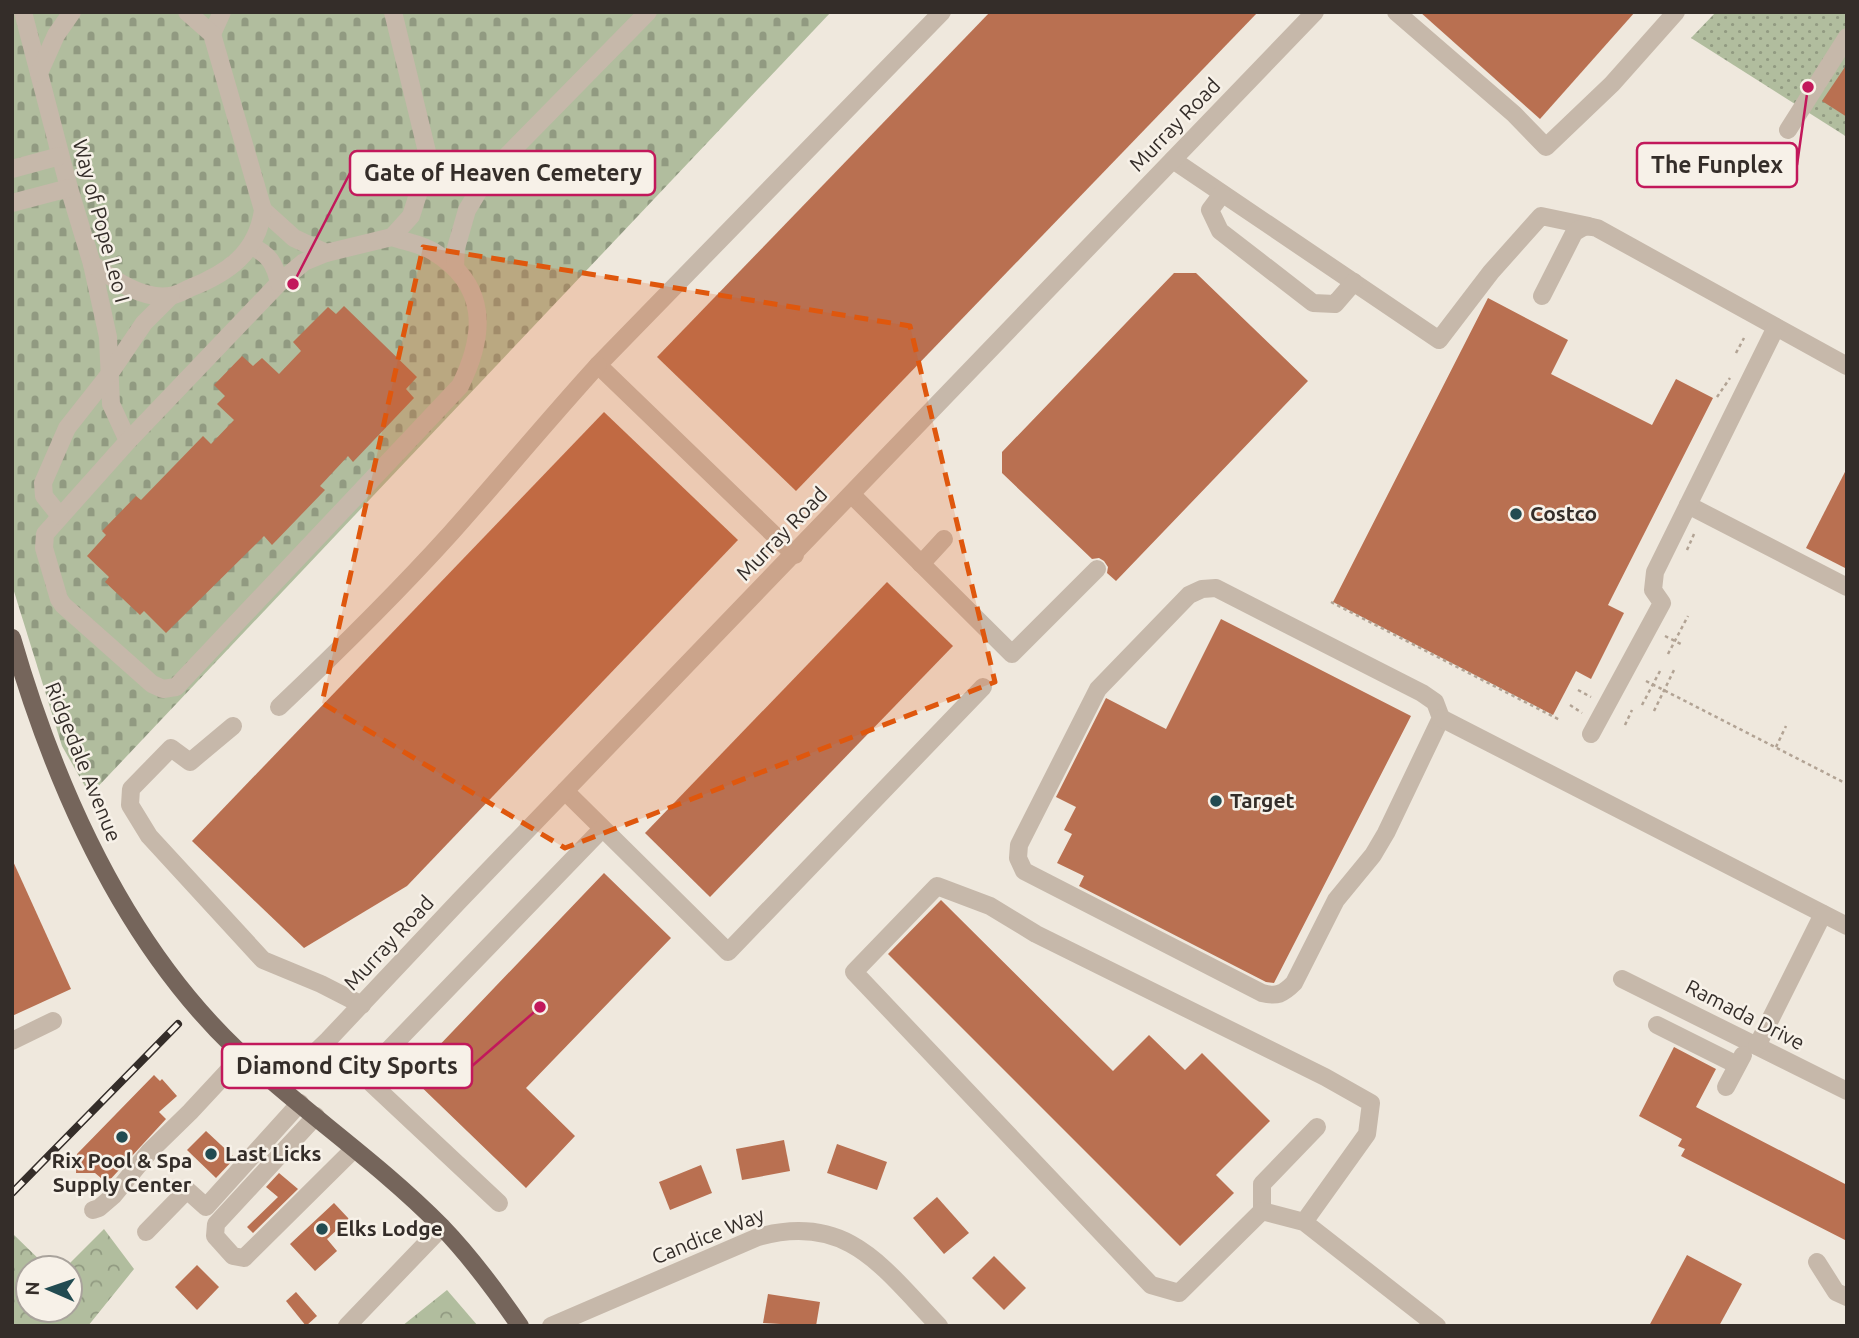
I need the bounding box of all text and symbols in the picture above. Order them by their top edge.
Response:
street label: Murray Road [1124,73,1225,176]
street label: Way of Pope Leo I [69,137,135,305]
callout: The Funplex [1637,143,1797,187]
callout: Gate of Heaven Cemetery [350,151,655,195]
text: The Funplex [1651,152,1783,177]
text: Gate of Heaven Cemetery [364,160,642,185]
street label: Murray Road [731,482,832,585]
place label: Costco [1530,501,1597,525]
marker: Costco [1508,506,1524,522]
street label: Ridgedale Avenue [41,678,127,845]
place label: Target [1230,788,1295,812]
marker: Target [1208,793,1224,809]
street label: Murray Road [338,890,438,994]
street label: Ramada Drive [1682,974,1809,1054]
callout: Diamond City Sports [222,1044,472,1088]
text: Diamond City Sports [236,1053,458,1078]
marker: Rix Pool & Spa Supply Center [114,1129,130,1145]
place label: Last Licks [225,1141,322,1165]
marker: Last Licks [203,1146,219,1162]
place label: Rix Pool & Spa Supply Center [51,1148,193,1196]
street label: Candice Way [648,1202,767,1269]
place label: Elks Lodge [336,1216,443,1240]
marker: Elks Lodge [314,1221,330,1237]
north arrow [14,1254,84,1324]
text: N [21,1281,43,1296]

